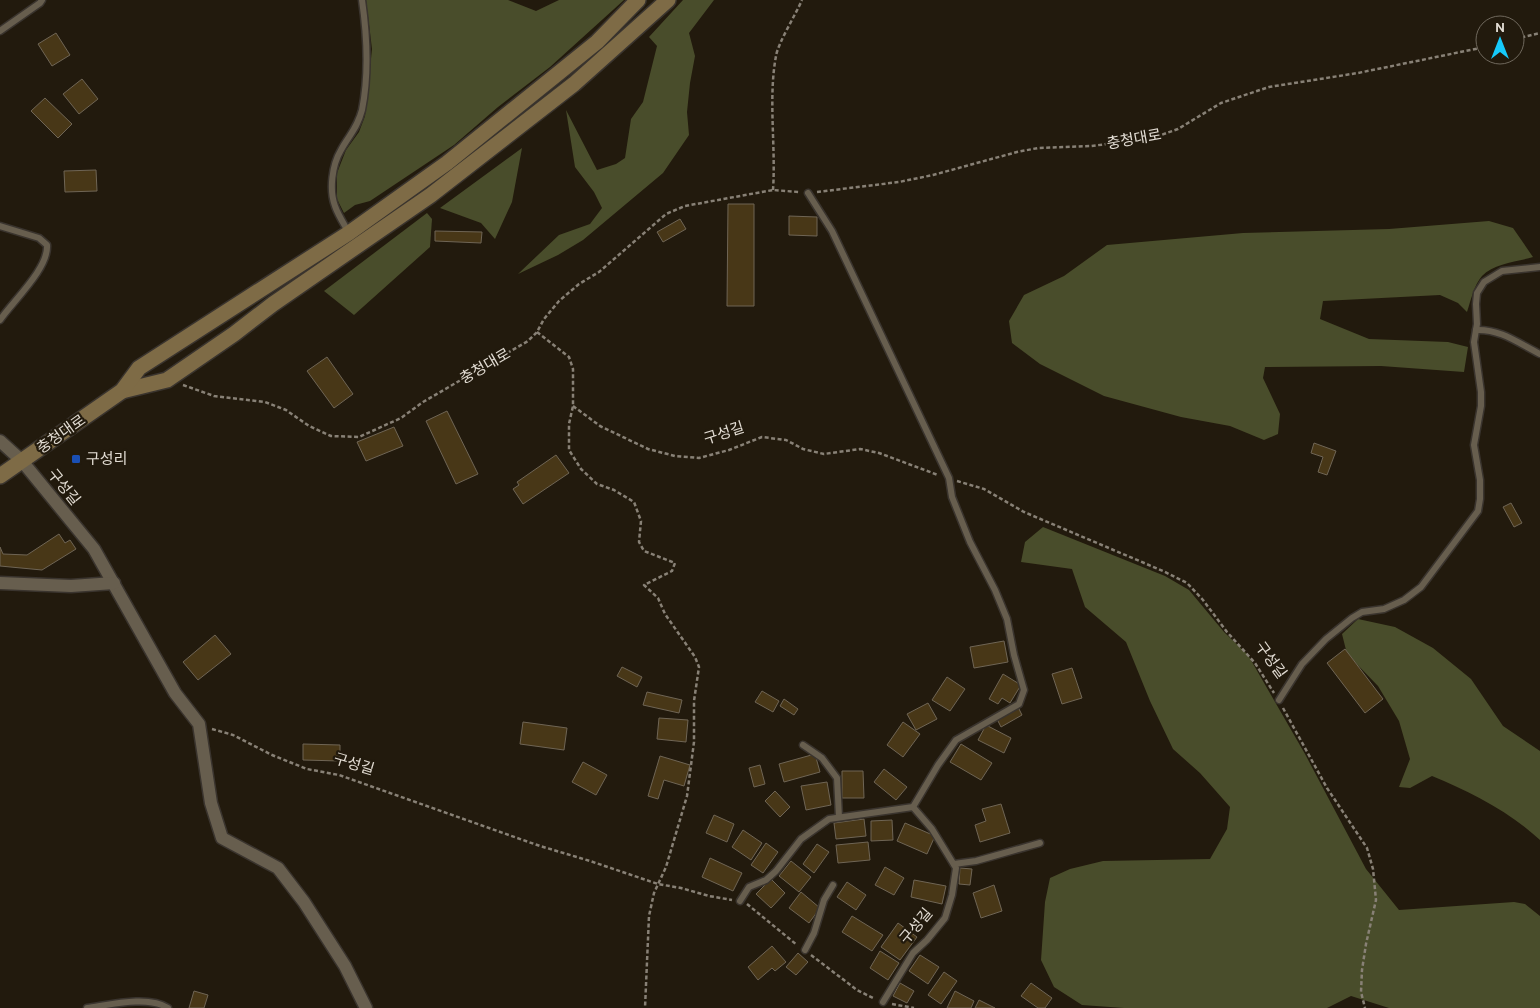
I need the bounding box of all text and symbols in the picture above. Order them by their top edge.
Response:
north arrow [1475,15,1525,65]
text: N [1495,20,1505,37]
street label: 충청대로 [1105,126,1163,155]
street label: 충청대로 [457,345,514,389]
street label: 충청대로 [34,412,90,459]
street label: 구성길 [702,419,747,450]
place label: 구성리 [86,451,127,470]
marker: 구성리 [70,453,82,465]
street label: 구성길 [42,466,83,510]
street label: 구성길 [1250,639,1290,683]
street label: 구성길 [331,750,376,781]
street label: 구성길 [897,905,938,949]

